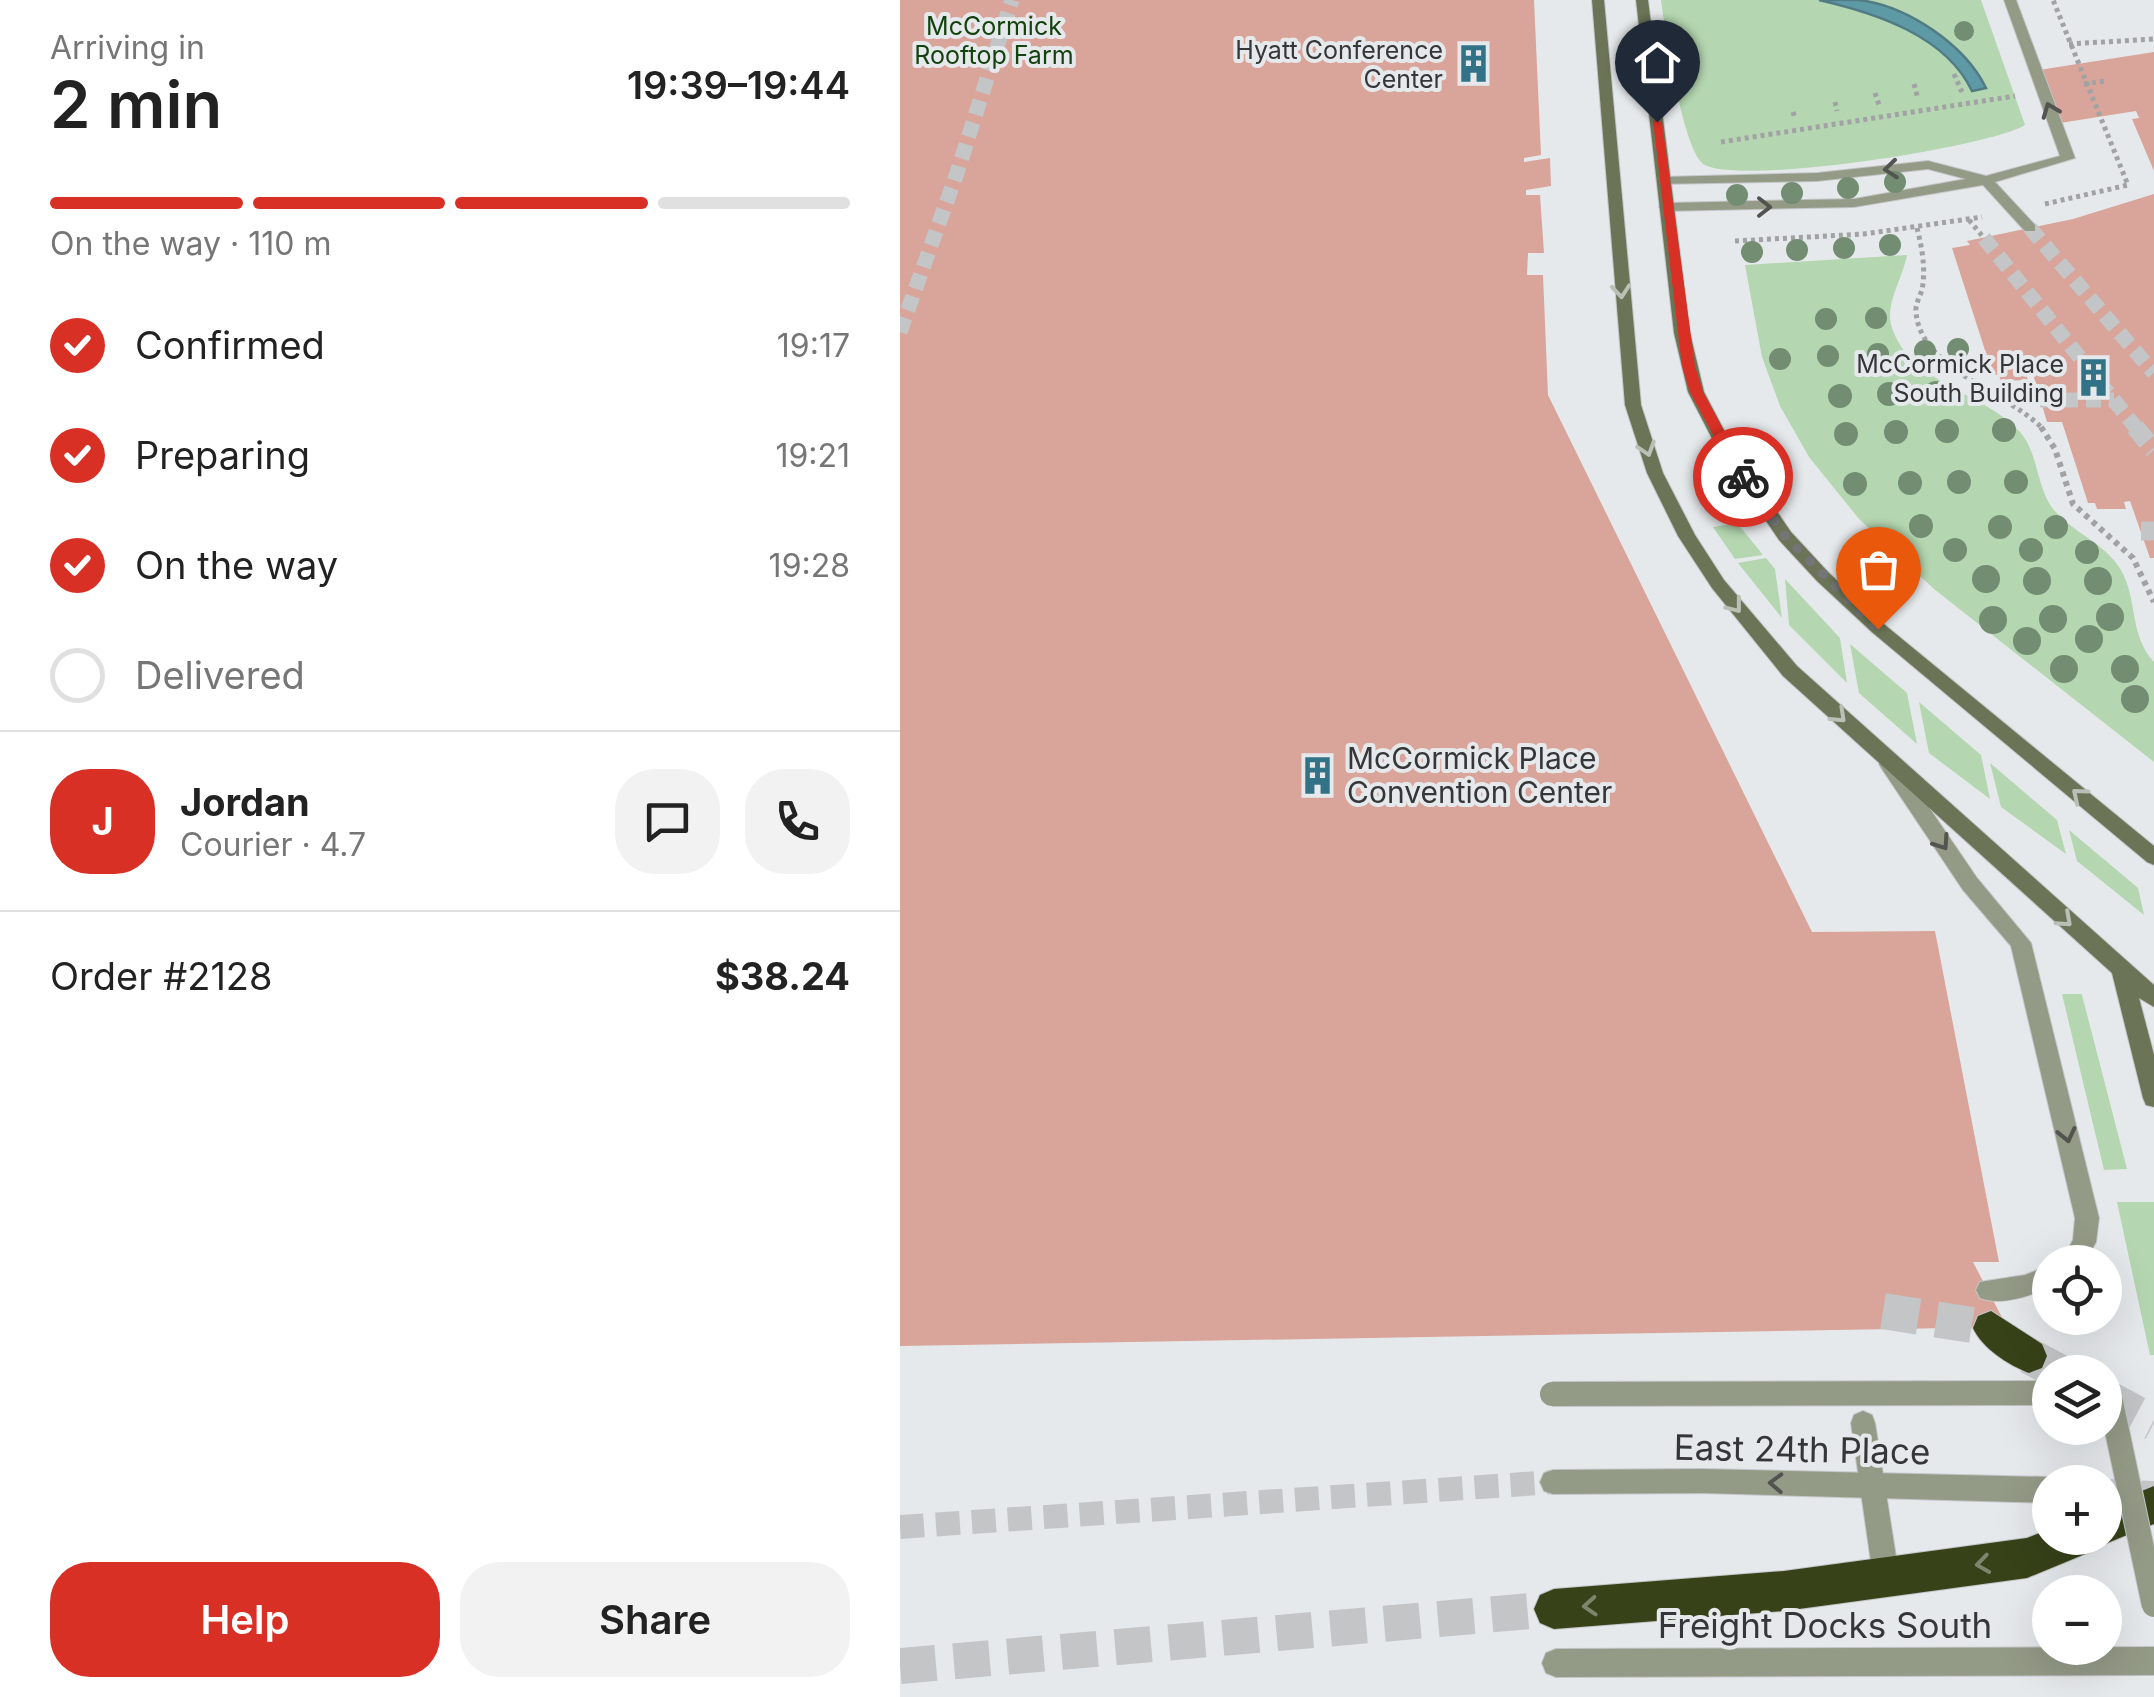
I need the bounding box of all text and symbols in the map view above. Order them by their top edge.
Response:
park label: McCormick Rooftop Farm [914,11,1074,70]
pin [1615,20,1700,123]
text: Arriving in [50,28,205,67]
place label: Hyatt Conference Center [1235,35,1443,94]
icon: home [1630,35,1685,90]
building icon: Hyatt Conference Center [1452,43,1494,85]
text: 19:39–19:44 [627,62,850,108]
text: 2 min [50,65,222,144]
one-way arrow [2041,103,2062,120]
one-way arrow [1883,158,1899,179]
one-way arrow [1756,196,1772,218]
text: On the way · 110 m [50,224,332,263]
one-way arrow [1609,284,1631,300]
icon: check [50,318,105,373]
text: Confirmed [135,322,325,368]
text: 19:17 [777,326,850,365]
place label: McCormick Place South Building [1856,349,2064,408]
building icon: McCormick Place South Building [2073,357,2115,399]
courier [1693,427,1793,527]
icon: check [50,428,105,483]
text: Preparing [135,432,310,478]
text: 19:21 [775,436,850,475]
one-way arrow [1636,440,1656,457]
icon: bike [1716,450,1771,505]
pin [1836,527,1921,630]
icon: check [50,538,105,593]
text: On the way [135,542,338,588]
icon: bag [1851,542,1906,597]
text: 19:28 [769,546,850,585]
one-way arrow [1723,595,1740,613]
text: Delivered [135,652,305,698]
one-way arrow [1827,704,1846,722]
place label: McCormick Place Convention Center [1347,740,1612,810]
building icon: McCormick Place Convention Center [1296,754,1338,796]
button: chat [615,769,720,874]
button: phone [745,769,850,874]
text: Jordan [180,779,310,825]
one-way arrow [2072,789,2090,807]
text: J [91,798,114,844]
text: Courier · 4.7 [180,825,366,864]
one-way arrow [1930,832,1949,850]
one-way arrow [2053,908,2072,926]
text: Order #2128 [50,953,273,999]
text: $38.24 [715,953,850,999]
one-way arrow [2055,1126,2076,1143]
map controls [2032,1245,2122,1665]
button: locate [2032,1245,2122,1335]
button: layers [2032,1355,2122,1445]
street label: East 24th Place [1673,1426,1931,1472]
button: + [2032,1465,2122,1555]
one-way arrow [1768,1473,1784,1494]
one-way arrow [1974,1552,1991,1573]
button: Help [50,1562,440,1677]
button: Share [460,1562,850,1677]
button: − [2032,1575,2122,1665]
one-way arrow [1582,1595,1598,1616]
street label: Freight Docks South [1658,1604,1992,1646]

